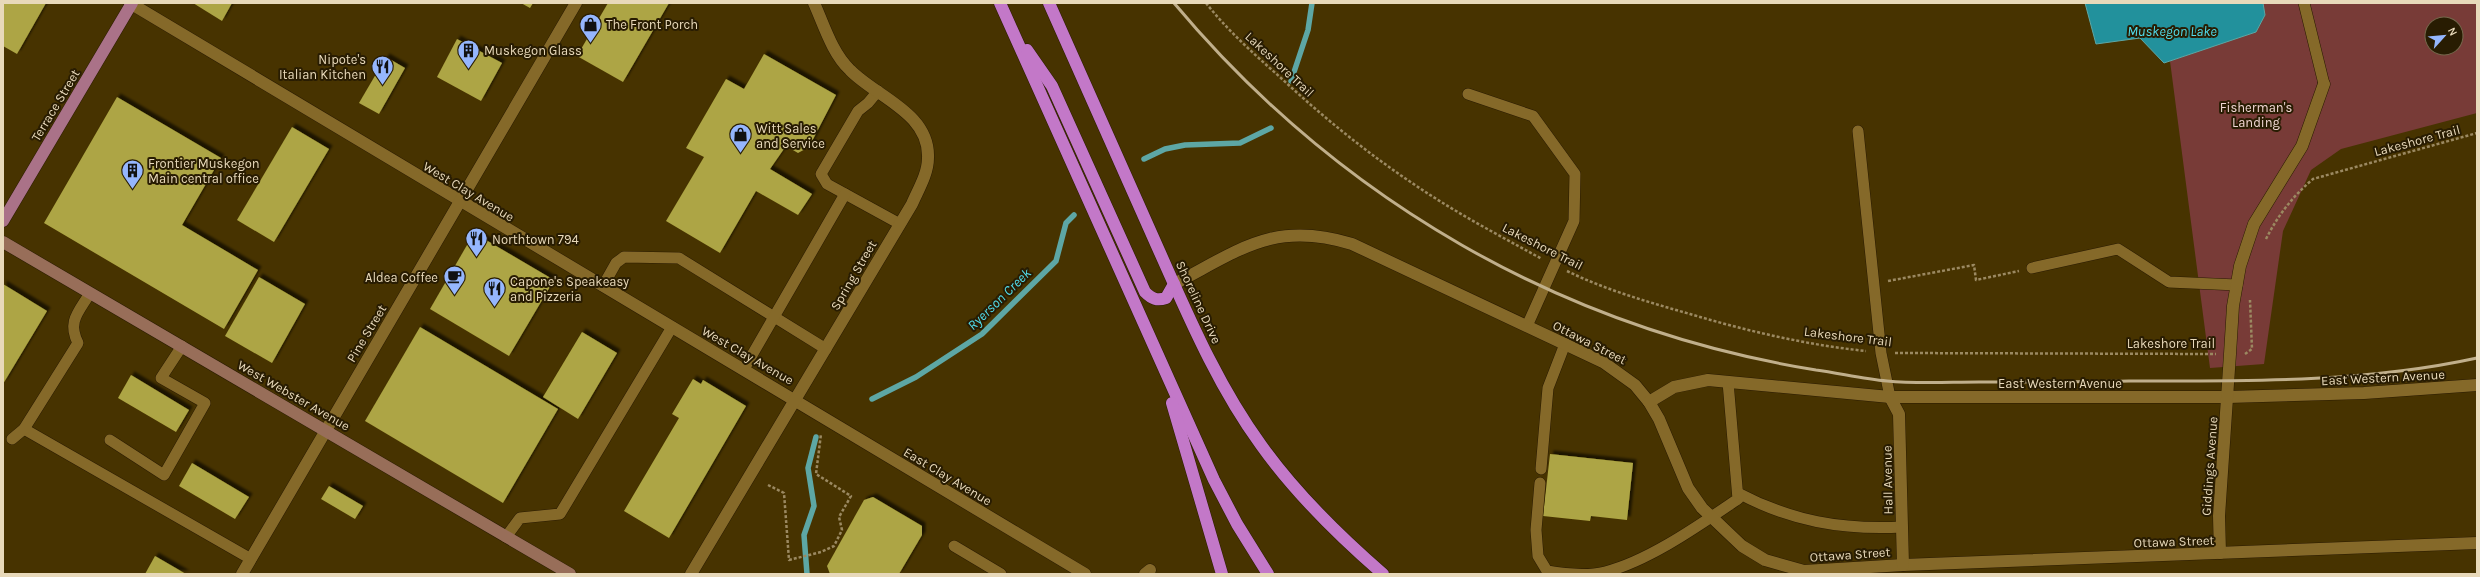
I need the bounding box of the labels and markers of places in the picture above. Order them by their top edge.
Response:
shop icon: The Front Porch [577,11,603,44]
place label: The Front Porch [606,17,698,32]
building icon: Muskegon Glass [456,37,482,70]
place label: Muskegon Glass [484,43,582,58]
place label: Nipote's Italian Kitchen [279,52,366,82]
restaurant icon: Nipote's Italian Kitchen [369,53,395,86]
place label: Witt Sales and Service [756,121,825,151]
shop icon: Witt Sales and Service [727,122,753,155]
place label: Frontier Muskegon Main central office [148,156,260,186]
building icon: Frontier Muskegon Main central office [119,157,145,190]
restaurant icon: Northtown 794 [463,226,489,259]
place label: Northtown 794 [492,232,579,247]
cafe icon: Aldea Coffee [441,264,467,297]
place label: Aldea Coffee [365,270,438,285]
place label: Capone's Speakeasy and Pizzeria [510,274,629,304]
restaurant icon: Capone's Speakeasy and Pizzeria [482,275,508,308]

